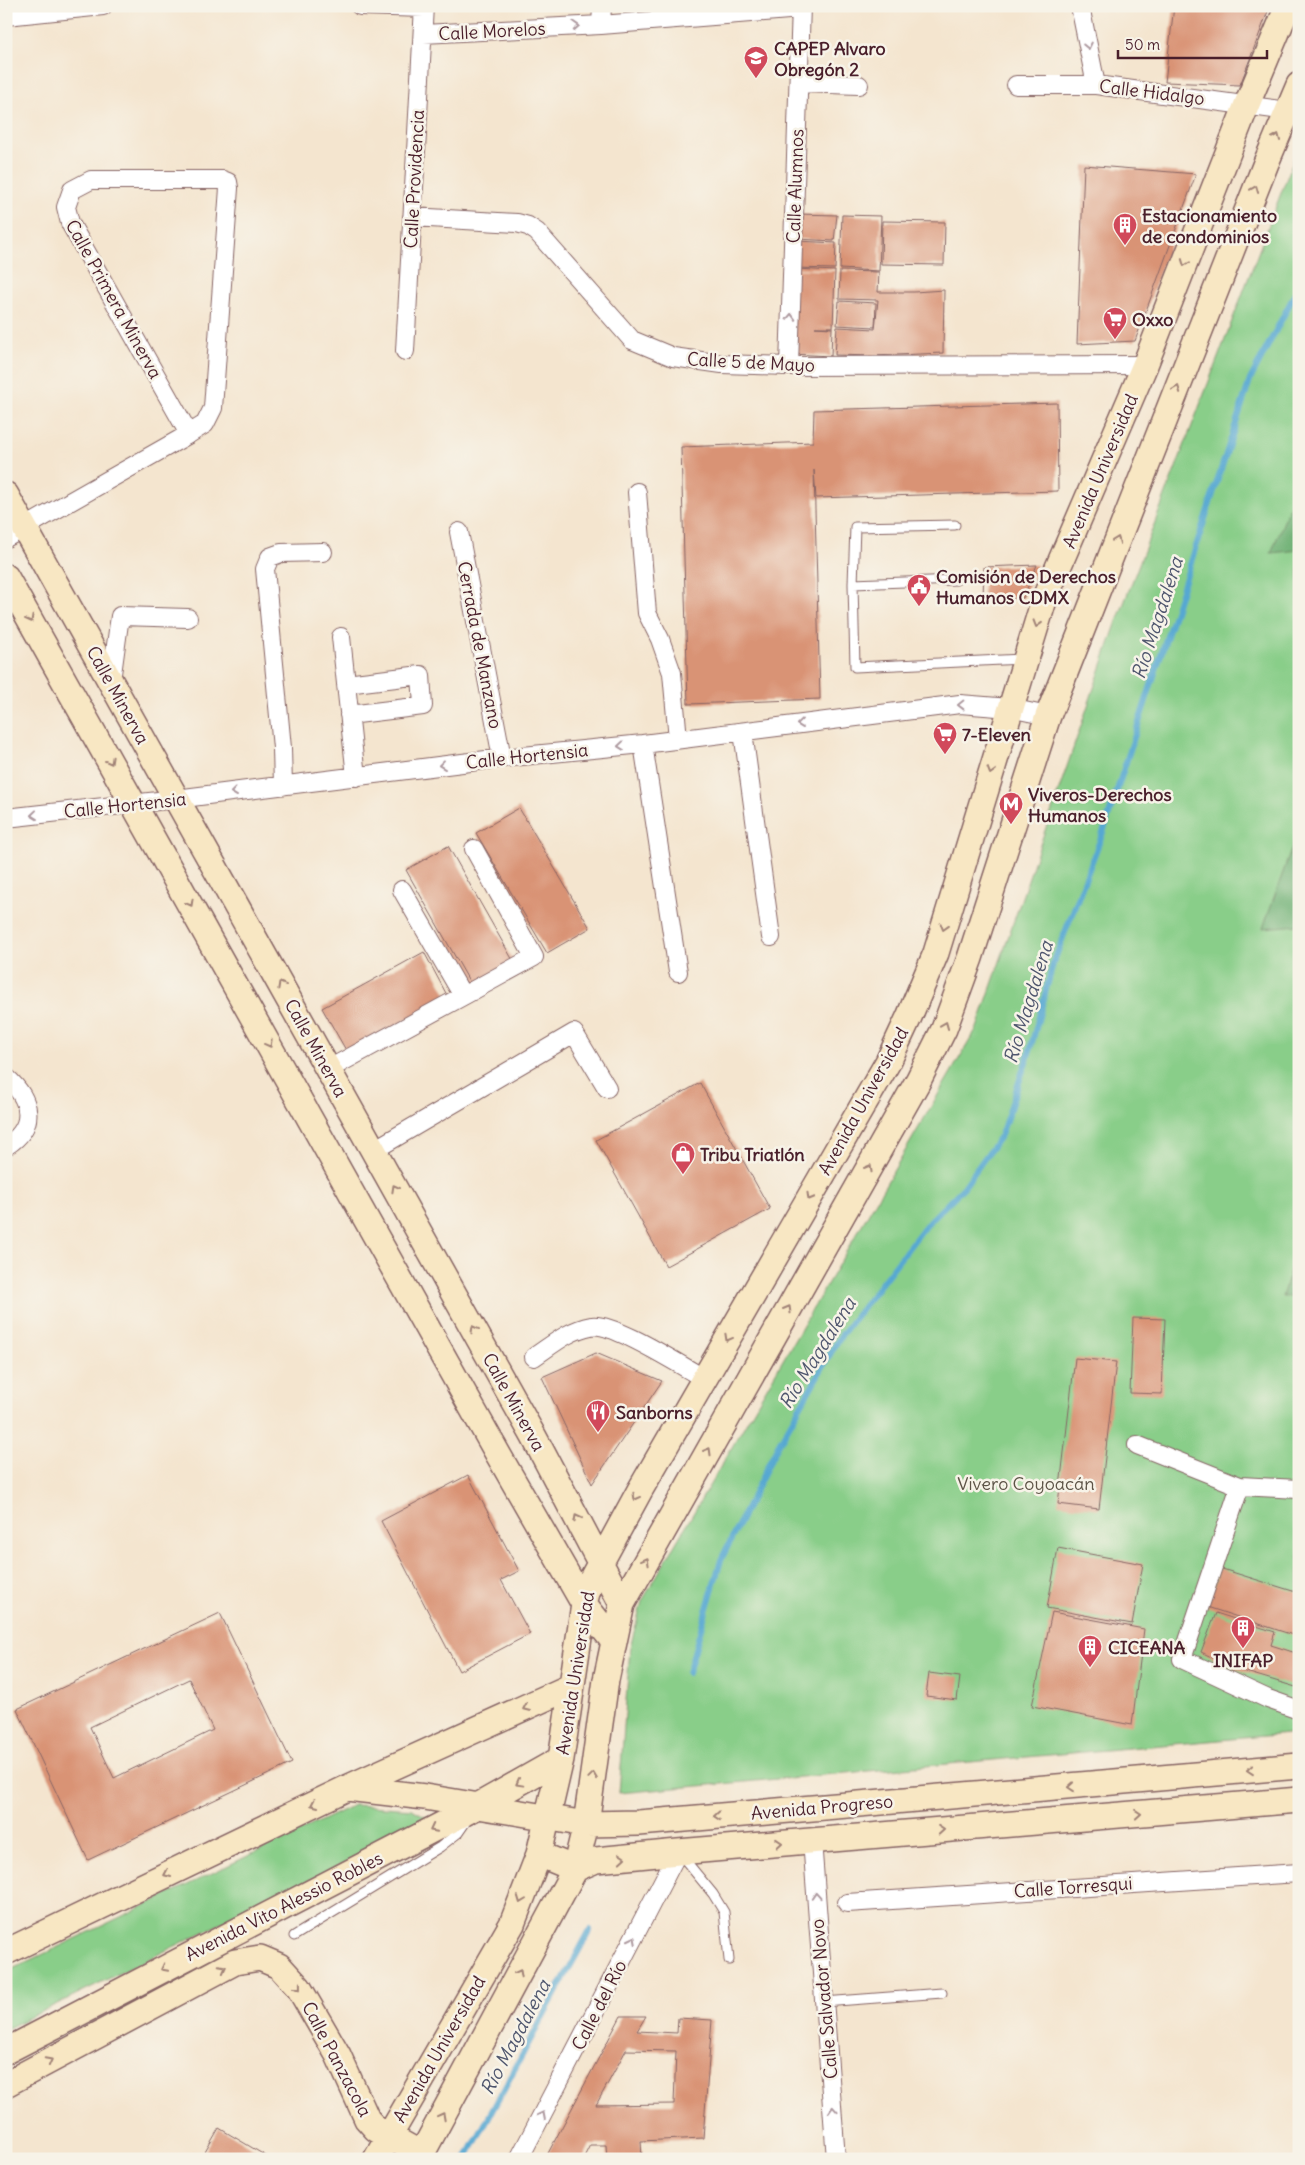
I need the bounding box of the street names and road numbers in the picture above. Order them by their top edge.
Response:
street label: Calle Morelos [438,17,546,45]
street label: Calle Hidalgo [1098,74,1206,110]
street label: Calle Providencia [399,109,429,249]
street label: Calle Alumnos [782,128,808,244]
street label: Calle Primera Minerva [61,215,167,383]
street label: Calle 5 de Mayo [686,347,816,377]
street label: Avenida Universidad [1057,390,1143,552]
street label: Cerrada de Manzano [453,559,507,731]
street label: Calle Minerva [82,642,154,748]
street label: Calle Hortensia [465,738,589,774]
street label: Calle Hortensia [63,787,187,823]
street label: Calle Minerva [280,995,352,1101]
street label: Avenida Universidad [813,1023,913,1179]
street label: Calle Minerva [478,1349,550,1455]
street label: Avenida Universidad [551,1589,599,1756]
street label: Avenida Progreso [750,1789,894,1825]
street label: Avenida Vito Alessio Robles [181,1846,387,1966]
street label: Calle Torresqui [1013,1871,1133,1903]
street label: Calle Salvador Novo [806,1918,842,2080]
street label: Calle del Río [566,1956,632,2054]
street label: Avenida Universidad [388,1971,491,2126]
street label: Calle Panzacola [297,1997,377,2121]

